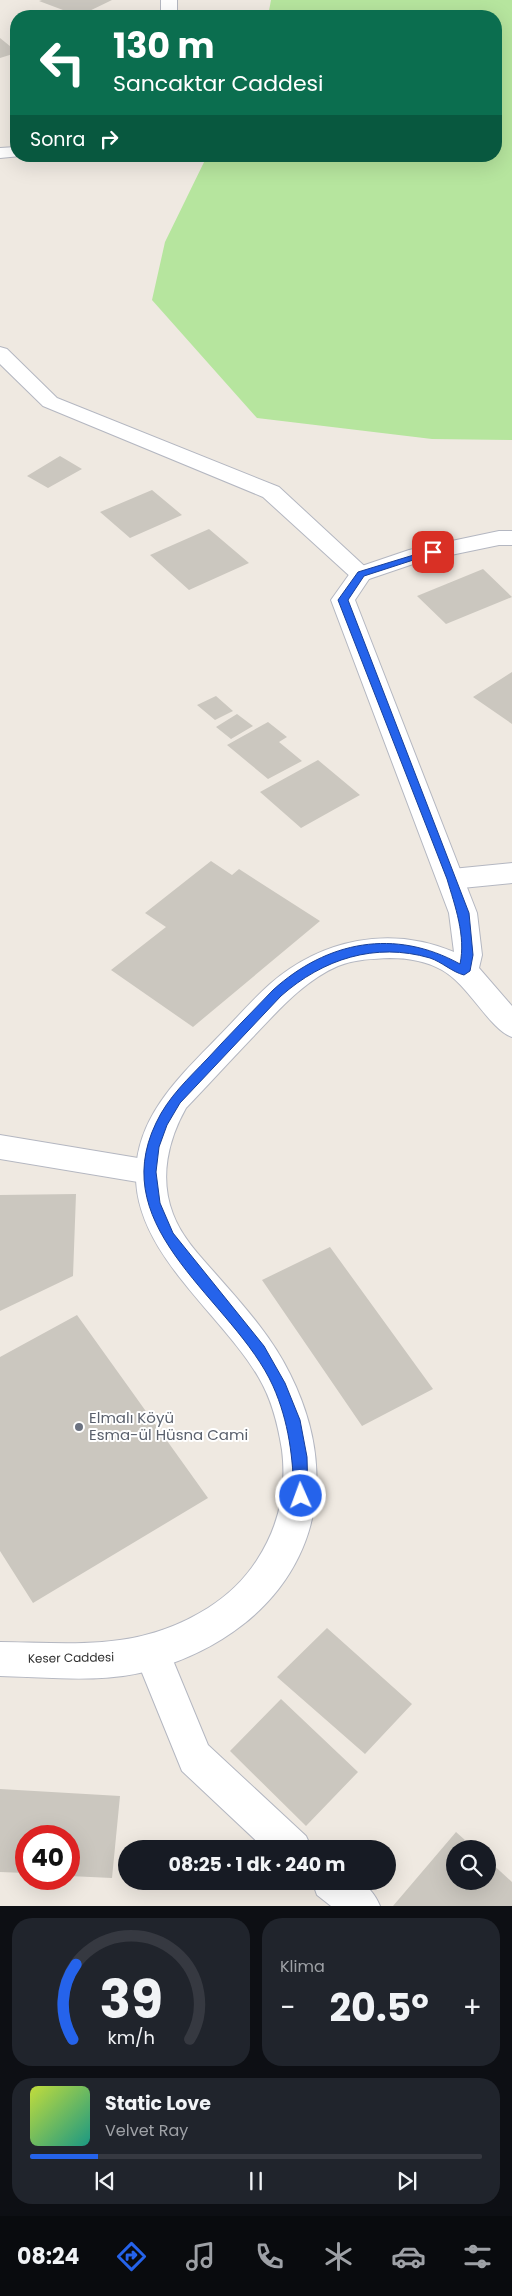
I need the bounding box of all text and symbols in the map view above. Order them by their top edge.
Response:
text: 130 m [113,21,215,70]
icon: left [30,30,95,95]
text: Sancaktar Caddesi [113,68,324,99]
icon: right [95,125,123,153]
text: Sonra [30,126,85,153]
pin [412,531,454,573]
icon: arrive [419,538,447,566]
place label: Elmalı Köyü Esma-ül Hüsna Cami [89,1407,248,1445]
marker: Elmalı Köyü Esma-ül Hüsna Cami [73,1421,85,1433]
position arrow [274,1469,326,1521]
street label: Keser Caddesi [28,1648,114,1667]
speed limit sign: 40 [15,1825,80,1890]
map controls [446,1840,496,1890]
button: search [446,1840,496,1890]
text: 08:25 · 1 dk · 240 m [169,1851,345,1878]
text: Klima [280,1955,325,1978]
text: 39 [99,1963,163,2036]
text: 20.5° [329,1981,429,2034]
text: − [280,1988,295,2027]
text: + [463,1988,482,2027]
text: km/h [107,2025,155,2050]
text: Static Love [105,2090,211,2117]
text: Velvet Ray [105,2119,188,2142]
icon: previous [91,2167,119,2195]
icon: pause [242,2167,270,2195]
icon: next [393,2167,421,2195]
icon: directions [114,2239,149,2274]
icon: music [183,2239,218,2274]
icon: phone [252,2239,287,2274]
icon: climate [321,2239,356,2274]
icon: car [391,2239,426,2274]
icon: filters [460,2239,495,2274]
text: 08:24 [17,2241,79,2272]

